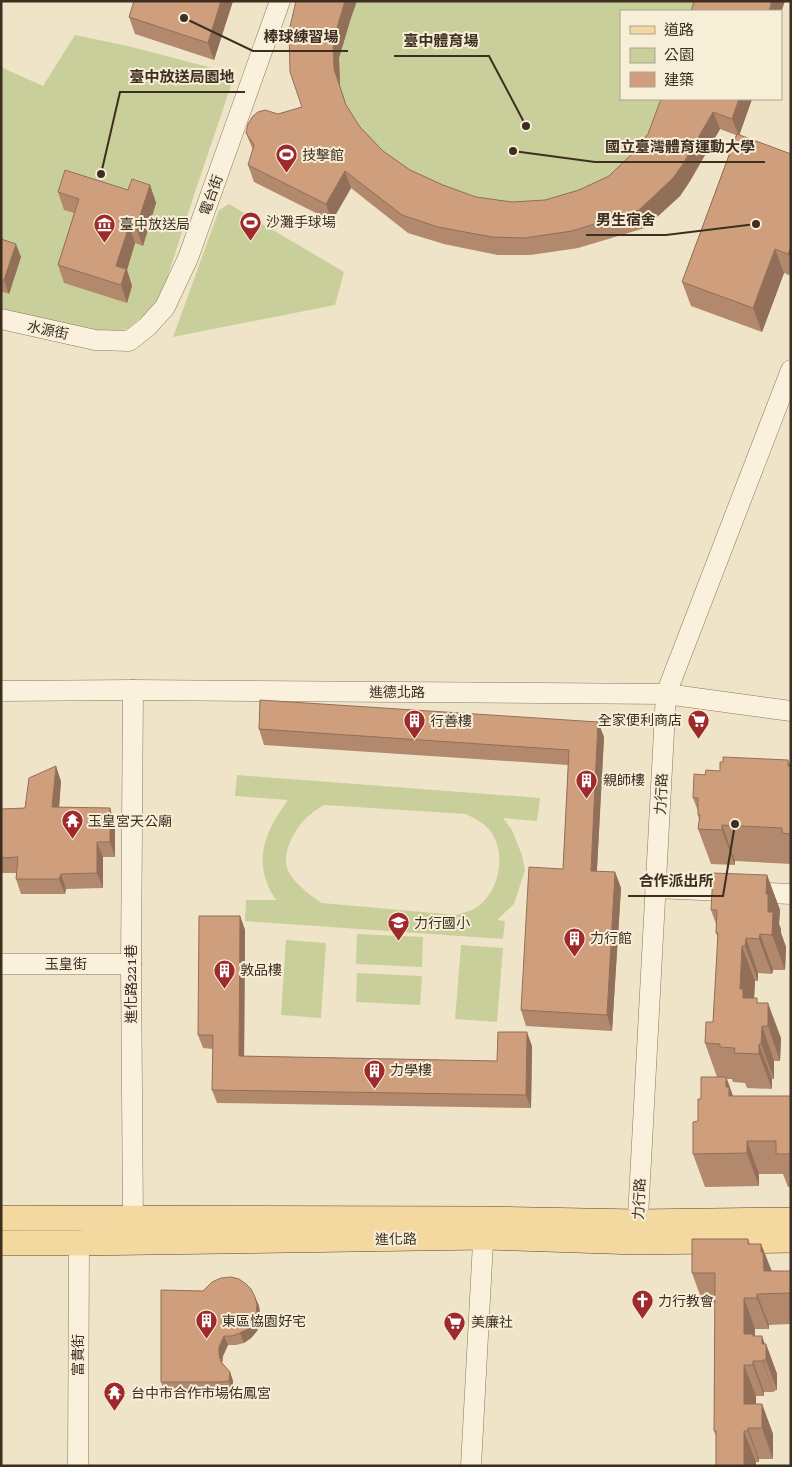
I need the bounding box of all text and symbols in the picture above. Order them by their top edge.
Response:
legend [620,10,782,100]
callout: 棒球練習場 [253,21,348,51]
text: 道路 [664,21,694,39]
callout: 臺中體育場 [394,26,489,56]
text: 棒球練習場 [263,28,339,46]
text: 臺中體育場 [403,32,479,50]
text: 公園 [664,46,694,64]
callout: 臺中放送局園地 [120,62,245,92]
text: 臺中放送局園地 [129,68,235,86]
text: 建築 [664,71,694,89]
callout: 國立臺灣體育運動大學 [595,132,765,162]
text: 國立臺灣體育運動大學 [605,138,755,156]
sports icon: 技擊館 [274,143,298,174]
place label: 技擊館 [302,147,344,163]
street label: 電台街 [196,173,226,217]
callout: 男生宿舍 [586,205,666,235]
sports icon: 沙灘手球場 [238,210,262,241]
text: 男生宿舍 [596,211,656,229]
museum icon: 臺中放送局 [92,212,116,243]
place label: 沙灘手球場 [266,214,336,230]
place label: 臺中放送局 [120,216,190,232]
street label: 水源街 [26,318,70,342]
street label: 進德北路 [369,684,425,700]
supermarket icon: 全家便利商店 [686,708,710,739]
building icon: 行善樓 [402,709,426,740]
place label: 全家便利商店 [598,712,682,728]
place label: 行善樓 [430,713,472,729]
building icon: 親師樓 [575,768,599,799]
place label: 親師樓 [603,772,645,788]
street label: 力行路 [652,773,670,815]
temple icon: 玉皇宮天公廟 [60,809,84,840]
place label: 玉皇宮天公廟 [88,813,172,829]
callout: 合作派出所 [628,866,723,896]
text: 合作派出所 [638,872,714,890]
school or university icon: 力行國小 [386,911,410,942]
place label: 力行國小 [414,915,470,931]
building icon: 力行館 [562,926,586,957]
place label: 力行館 [590,930,632,946]
street label: 進化路221巷 [123,944,139,1024]
street label: 玉皇街 [45,956,87,972]
building icon: 敦品樓 [212,958,236,989]
place label: 敦品樓 [240,962,282,978]
building icon: 力學樓 [362,1058,386,1089]
place label: 力學樓 [390,1062,432,1078]
street label: 力行路 [630,1178,648,1220]
street label: 進化路 [375,1231,417,1247]
church icon: 力行教會 [630,1289,654,1320]
place label: 力行教會 [658,1293,714,1309]
building icon: 東區恊園好宅 [194,1309,218,1340]
supermarket icon: 美廉社 [443,1310,467,1341]
place label: 東區恊園好宅 [222,1313,306,1329]
place label: 美廉社 [471,1314,513,1330]
street label: 富貴街 [70,1334,86,1376]
temple icon: 台中市合作市場佑鳳宮 [103,1381,127,1412]
place label: 台中市合作市場佑鳳宮 [131,1385,271,1401]

